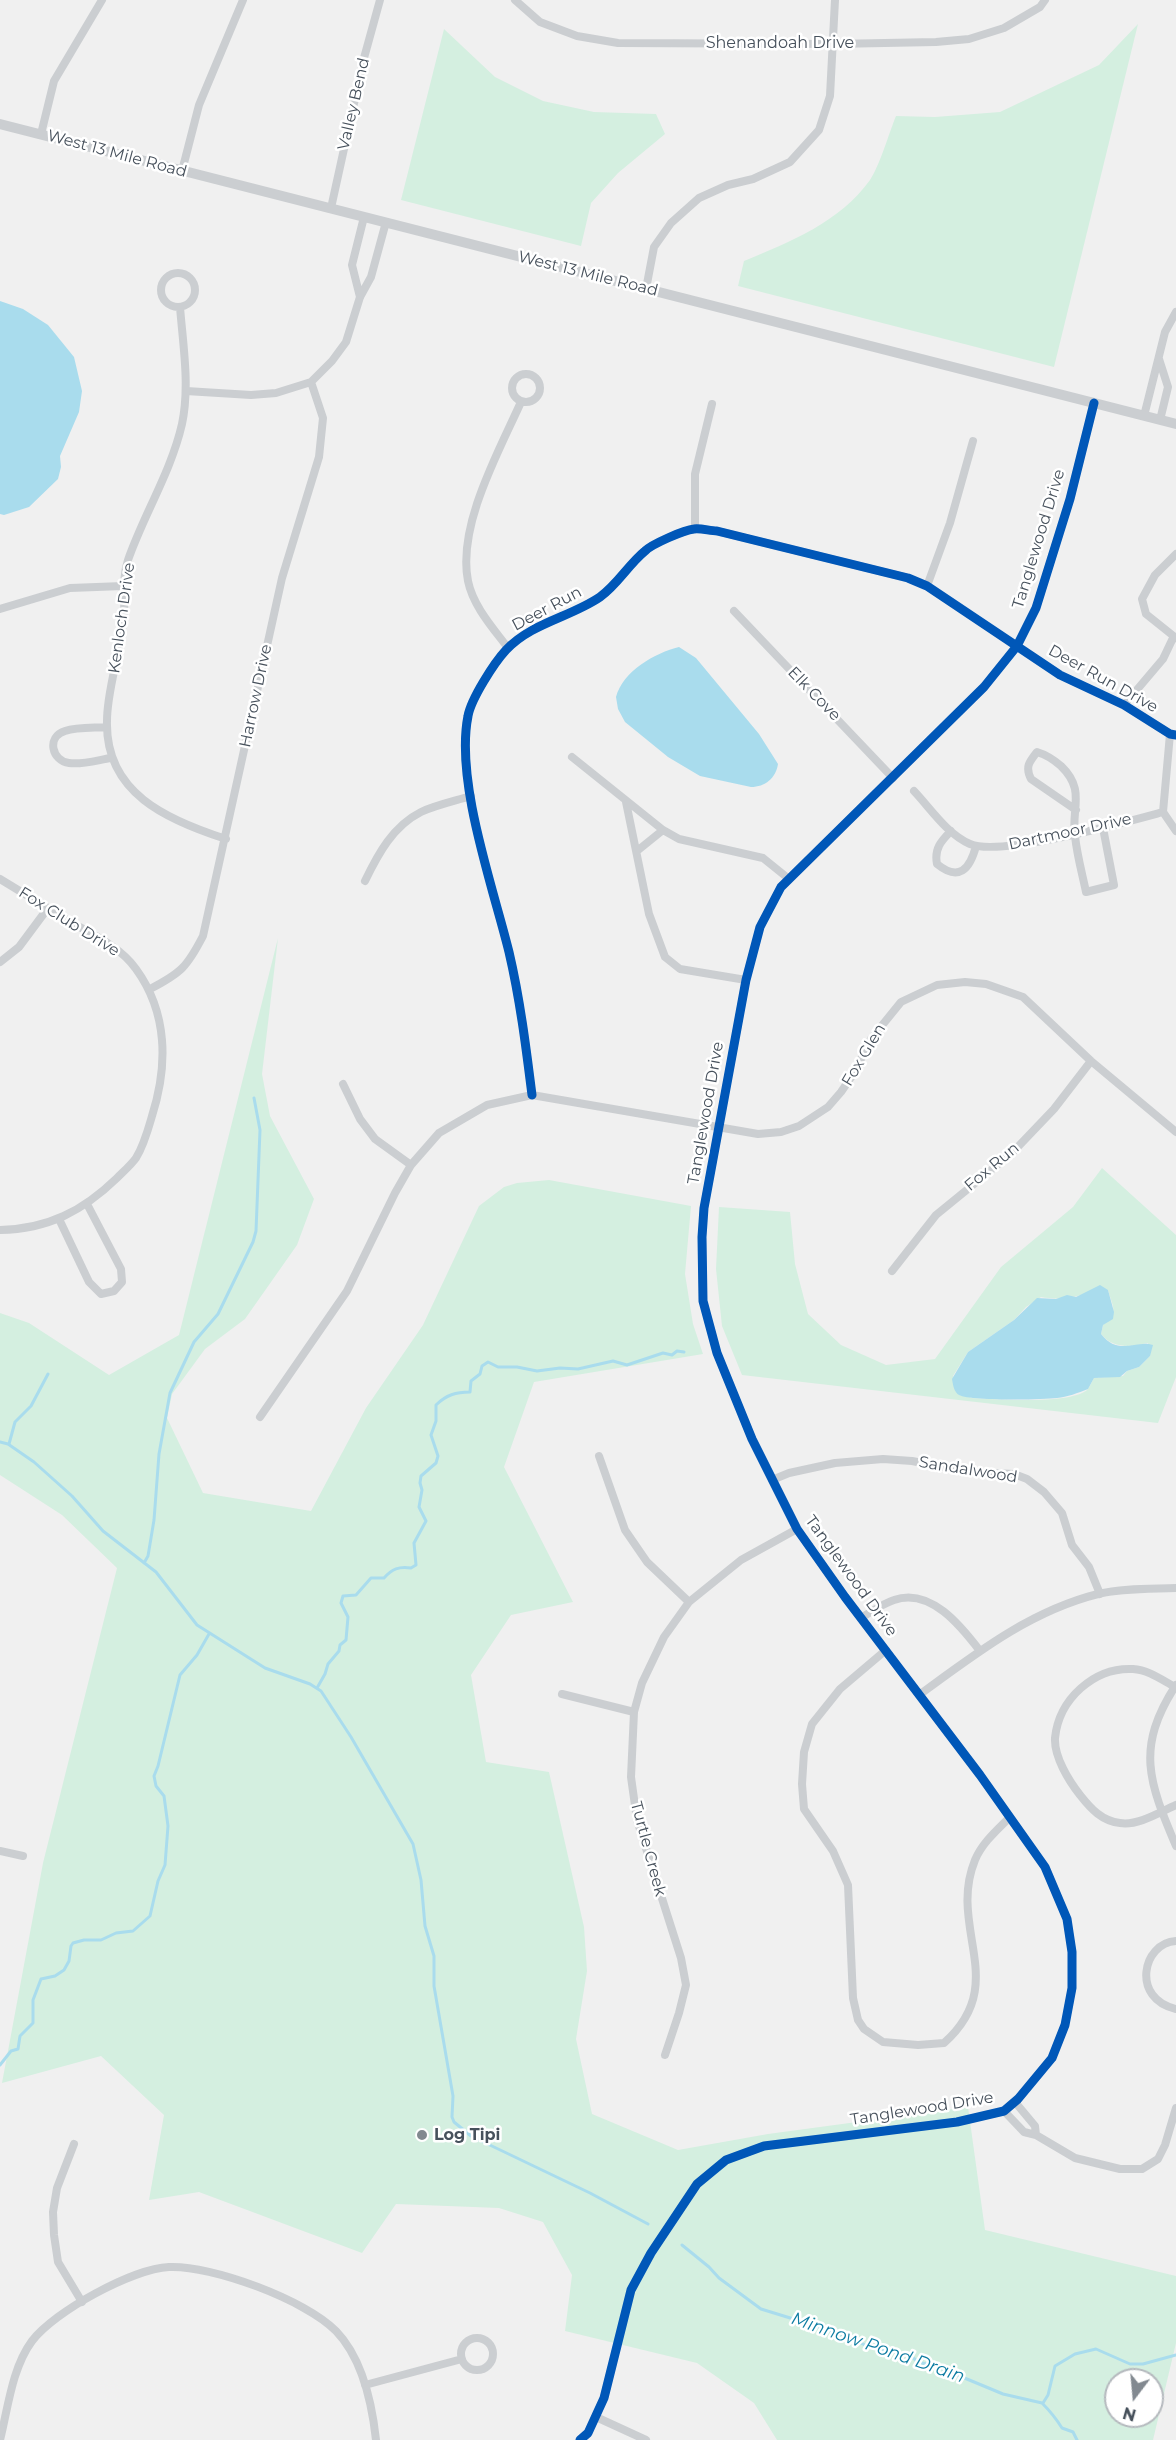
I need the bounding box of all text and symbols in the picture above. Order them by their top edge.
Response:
street label: Shenandoah Drive [706,33,854,53]
street label: Valley Bend [334,56,374,152]
street label: West 13 Mile Road [45,126,189,182]
street label: West 13 Mile Road [516,247,660,301]
street label: Tanglewood Drive [1009,467,1069,611]
street label: Kenloch Drive [105,561,139,675]
street label: Deer Run [509,583,585,635]
street label: Deer Run Drive [1045,641,1161,717]
street label: Harrow Drive [236,643,276,749]
street label: Elk Cove [784,663,844,725]
street label: Dartmoor Drive [1007,810,1133,854]
street label: Fox Club Drive [15,883,123,961]
street label: Fox Glen [838,1020,890,1090]
street label: Tanglewood Drive [684,1040,728,1186]
street label: Fox Run [961,1139,1023,1195]
street label: Sandalwood [917,1453,1019,1487]
street label: Tanglewood Drive [801,1512,901,1640]
street label: Turtle Creek [626,1799,670,1899]
street label: Tanglewood Drive [849,2088,995,2130]
place label: Log Tipi [434,2125,500,2145]
marker: Log Tipi [415,2128,429,2142]
water label: Minnow Pond Drain [788,2308,968,2388]
north arrow [1104,2368,1164,2428]
text: N [1121,2403,1138,2425]

